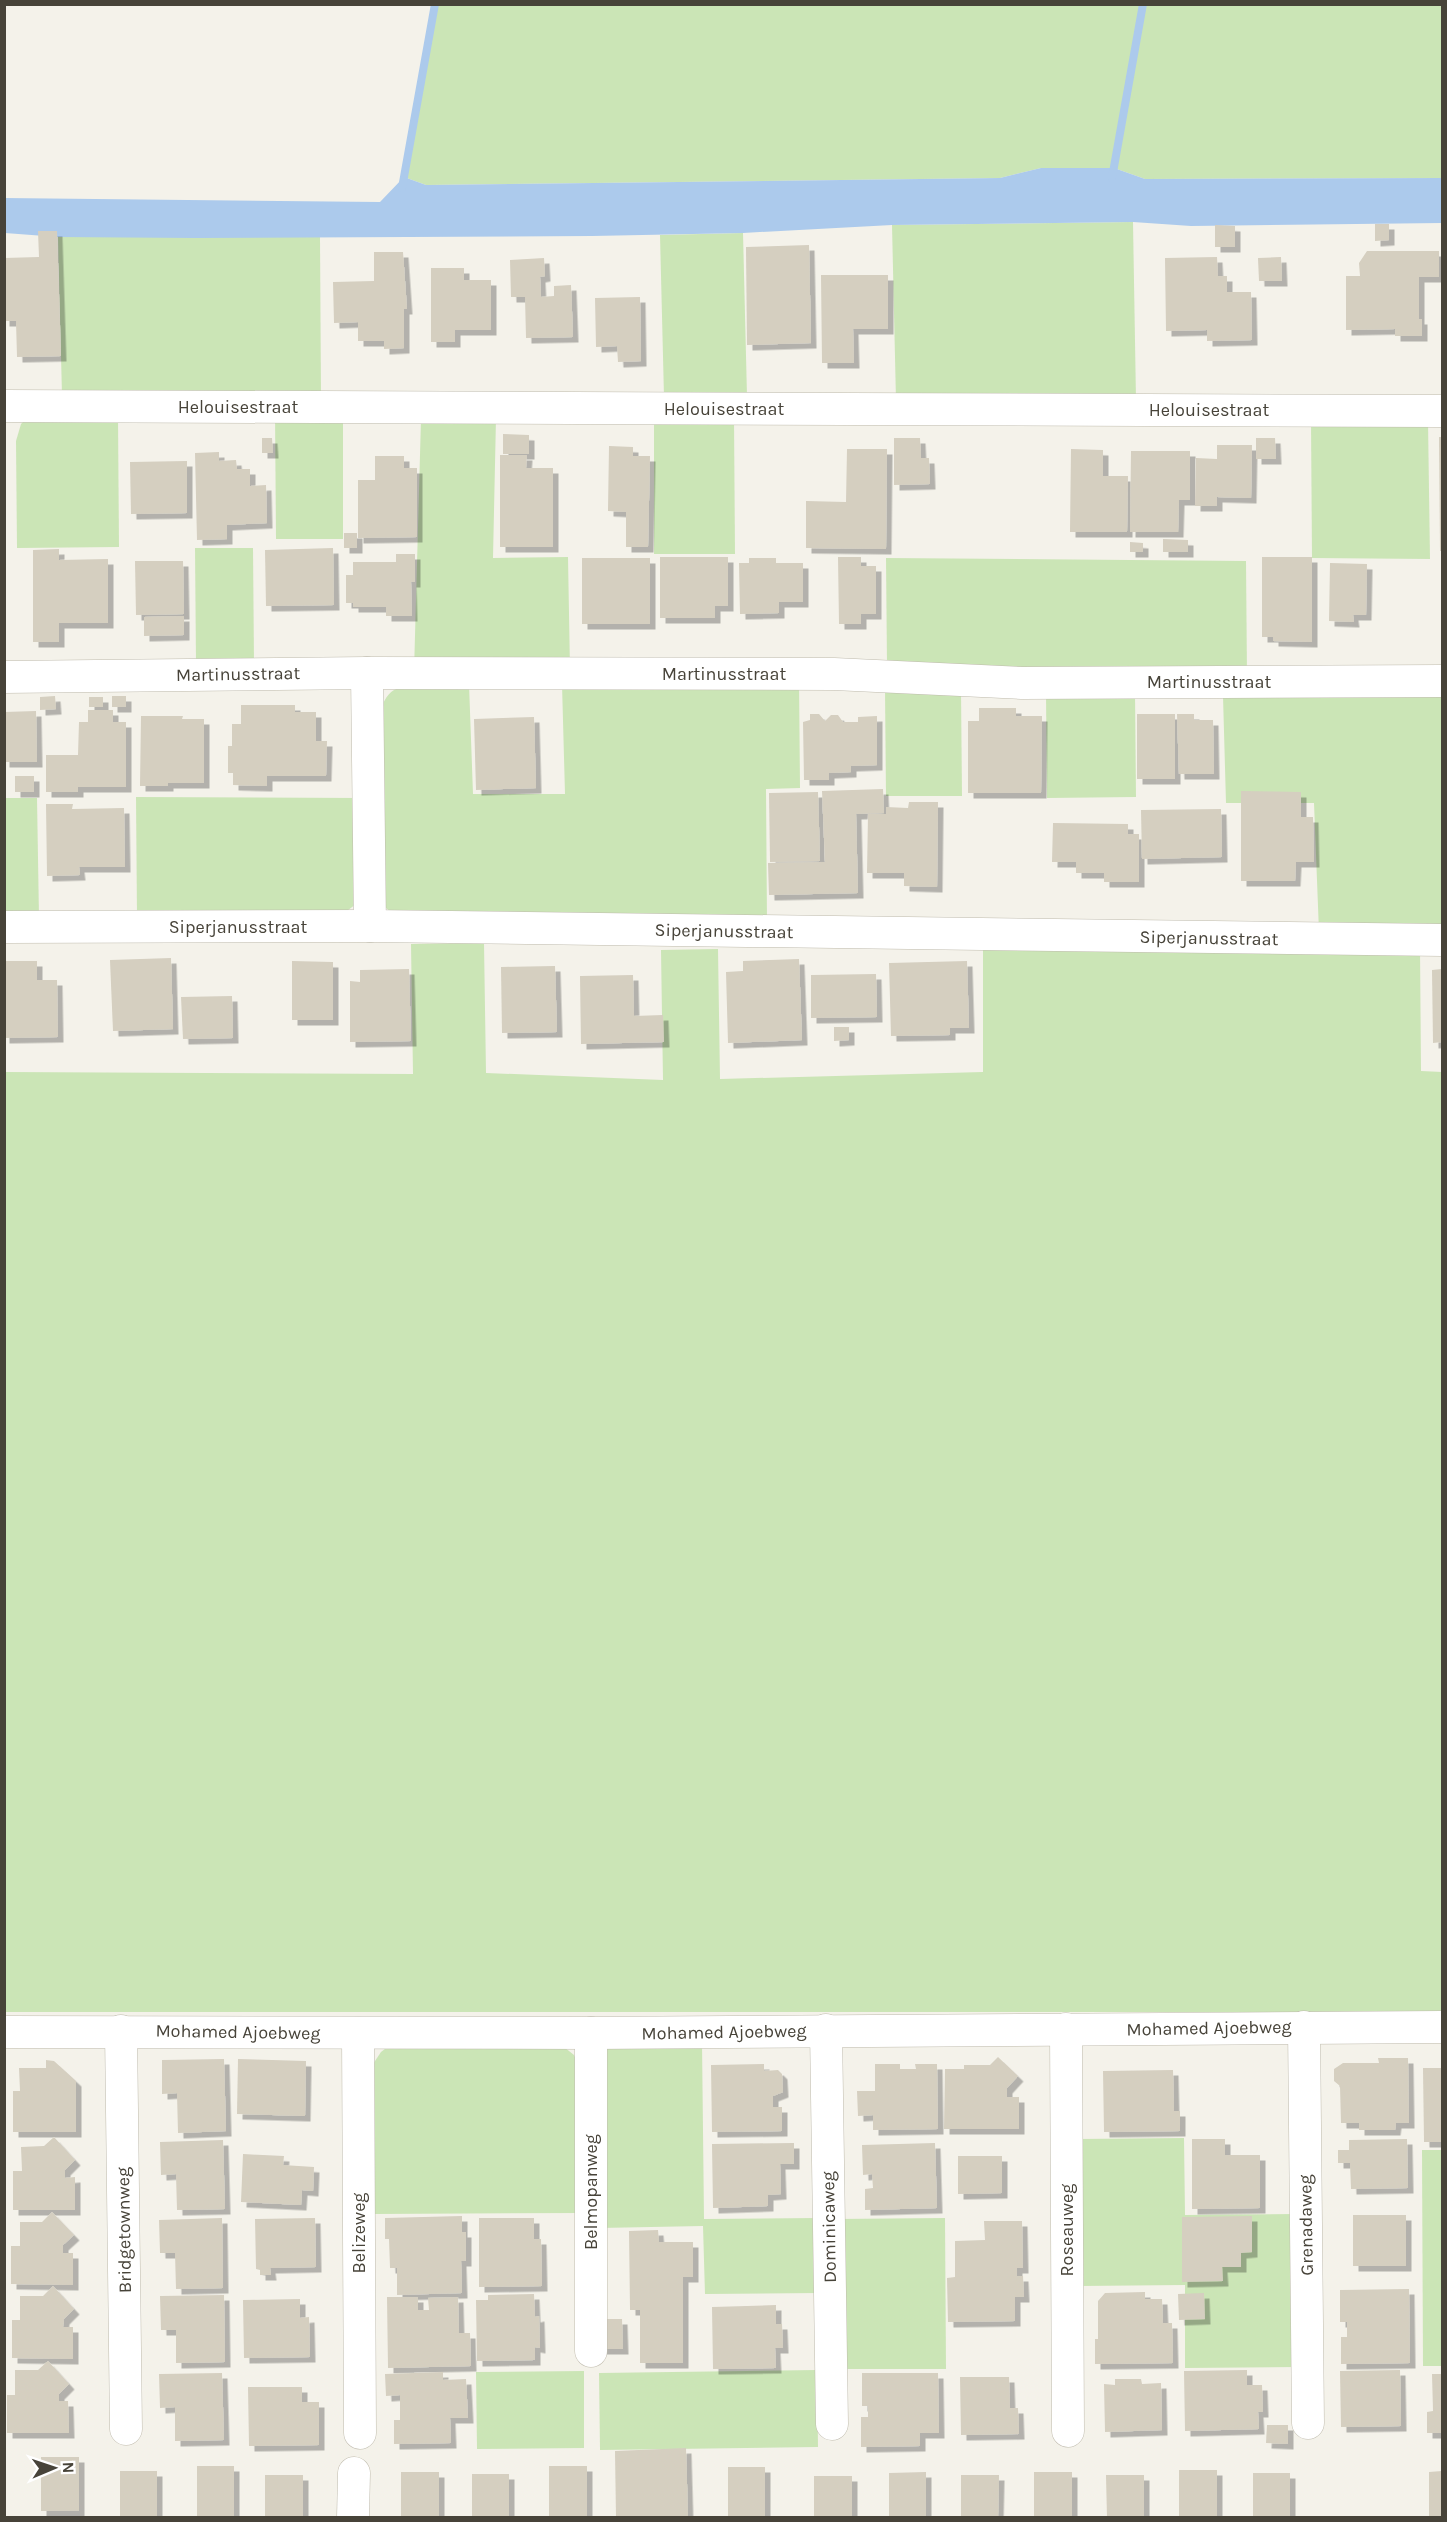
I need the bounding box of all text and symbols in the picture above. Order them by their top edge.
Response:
street label: Helouisestraat [178,396,298,418]
street label: Helouisestraat [664,398,784,420]
street label: Helouisestraat [1149,399,1269,421]
street label: Martinusstraat [176,662,301,686]
street label: Martinusstraat [662,663,786,685]
street label: Martinusstraat [1147,671,1271,693]
street label: Siperjanusstraat [169,916,308,938]
street label: Siperjanusstraat [655,919,794,943]
street label: Siperjanusstraat [1140,926,1279,950]
street label: Mohamed Ajoebweg [1126,2016,1292,2040]
street label: Mohamed Ajoebweg [155,2020,321,2044]
street label: Mohamed Ajoebweg [641,2020,807,2044]
street label: Belmopanweg [580,2134,602,2250]
street label: Bridgetownweg [112,2167,136,2293]
street label: Dominicaweg [817,2171,841,2283]
street label: Grenadaweg [1294,2174,1318,2276]
street label: Roseauweg [1056,2184,1078,2276]
street label: Belizeweg [348,2192,370,2274]
north arrow [24,2438,84,2498]
text: N [59,2461,78,2474]

